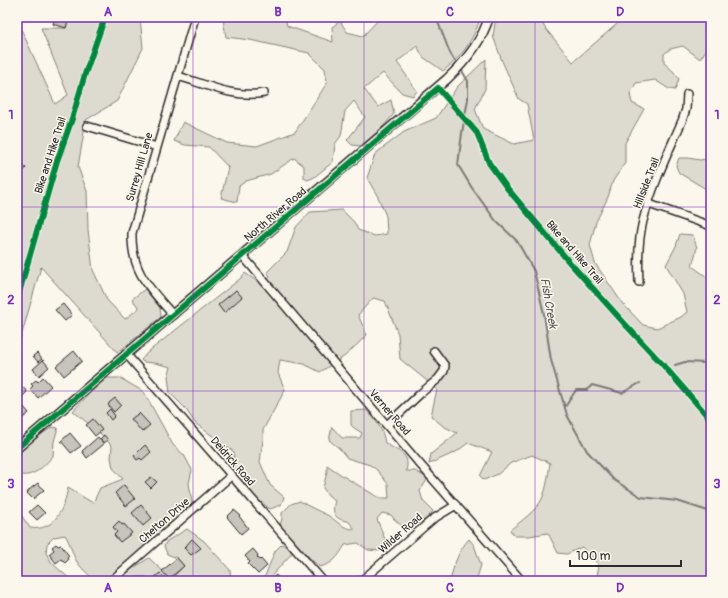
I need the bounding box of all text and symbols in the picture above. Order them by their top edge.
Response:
text: A [104,4,113,20]
text: B [274,4,282,20]
text: C [446,4,454,20]
text: D [616,4,624,20]
text: 1 [8,107,14,123]
text: 1 [714,107,720,123]
street label: Bike and Hike Trail [32,115,69,195]
street label: Surrey Hill Lane [123,131,156,203]
street label: Hillside Trail [631,156,662,211]
street label: North River Road [242,185,309,244]
street label: Bike and Hike Trail [543,218,606,287]
water label: Fish Creek [537,277,561,331]
text: 2 [7,292,15,308]
text: 2 [713,292,721,308]
street label: Verner Road [366,387,413,438]
street label: Deidrick Road [208,434,258,489]
text: 3 [7,476,15,492]
text: 3 [713,476,721,492]
street label: Chelton Drive [137,495,193,546]
street label: Wilder Road [376,511,425,556]
scale bar [570,542,681,568]
text: 100 m [576,549,611,564]
text: A [104,580,113,596]
text: B [274,580,282,596]
text: C [446,580,454,596]
text: D [616,580,624,596]

